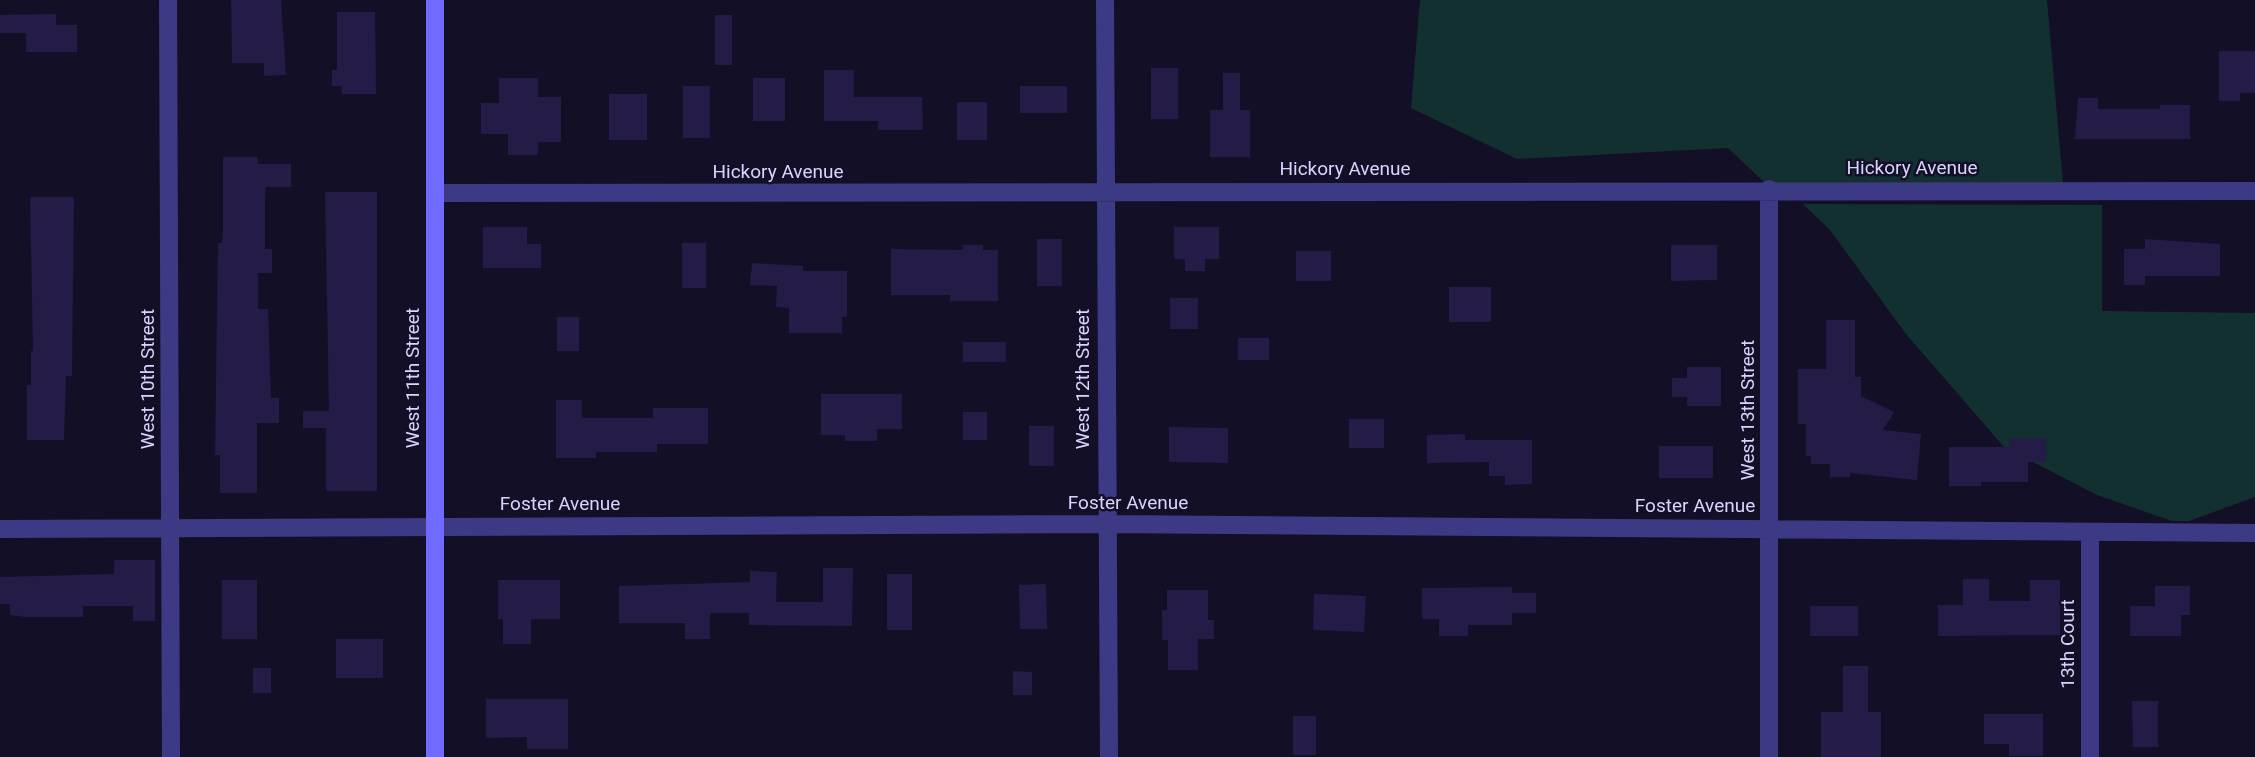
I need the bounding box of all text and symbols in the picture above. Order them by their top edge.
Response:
street label: Hickory Avenue [1846,158,1978,180]
street label: Hickory Avenue [1279,159,1411,181]
street label: Hickory Avenue [712,162,844,184]
street label: West 11th Street [403,308,425,448]
street label: West 10th Street [138,309,160,449]
street label: West 12th Street [1073,309,1095,449]
street label: West 13th Street [1738,340,1760,480]
street label: Foster Avenue [1068,493,1188,515]
street label: Foster Avenue [500,494,620,516]
street label: Foster Avenue [1635,496,1755,518]
street label: 13th Court [2058,599,2080,689]

